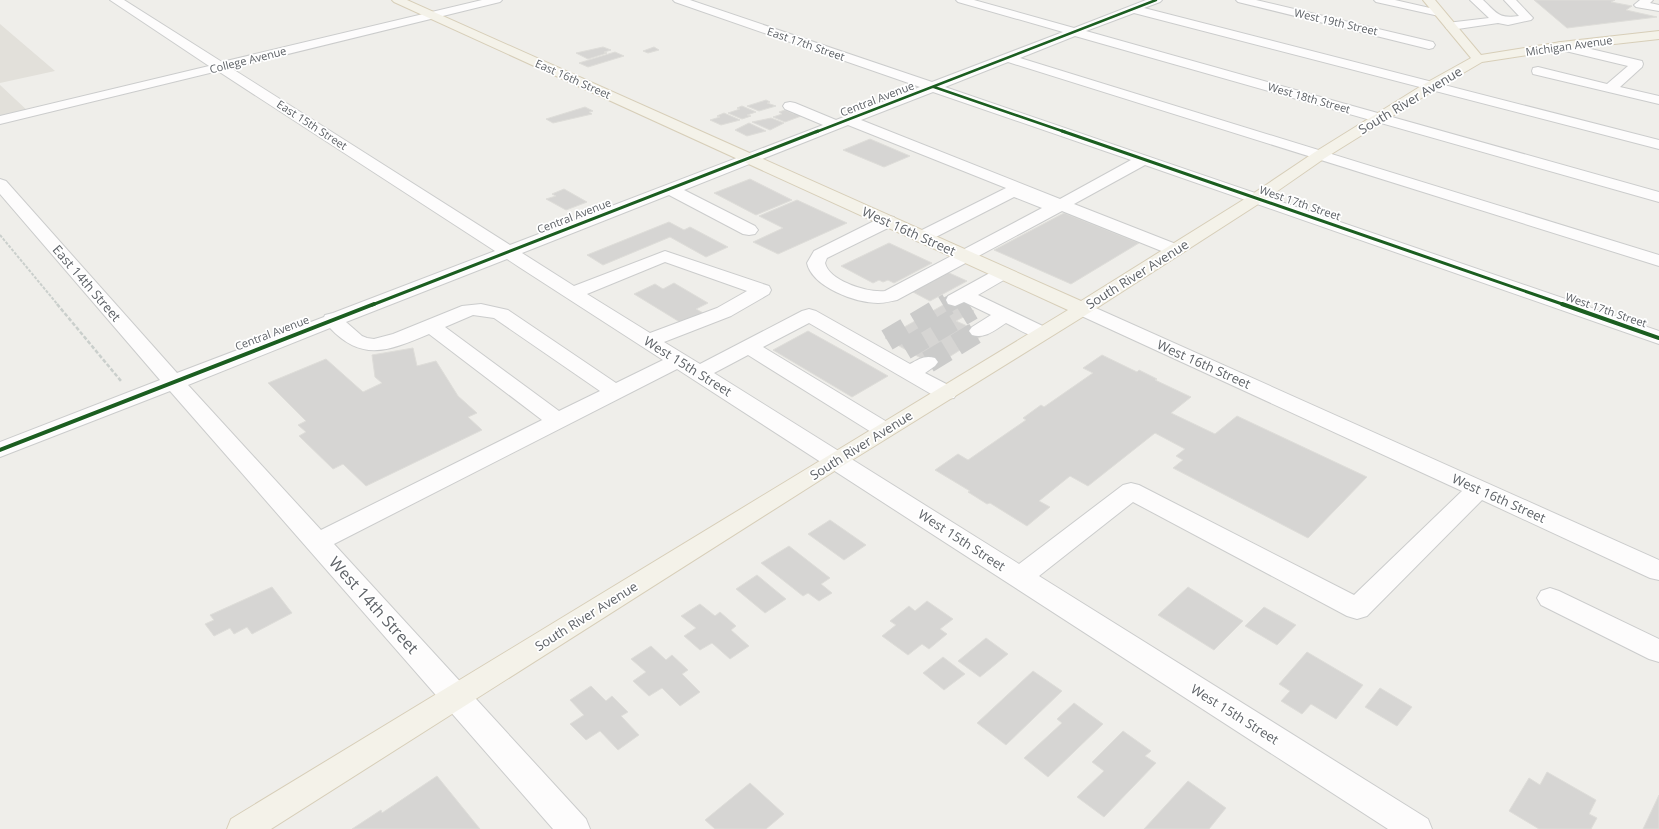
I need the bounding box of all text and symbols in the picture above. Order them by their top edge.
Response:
street label: West 19th Street [1293,5,1379,38]
street label: East 17th Street [765,23,847,64]
street label: Michigan Avenue [1525,32,1613,59]
street label: College Avenue [208,43,288,76]
street label: East 16th Street [533,55,613,102]
street label: South River Avenue [1355,62,1465,138]
street label: Central Avenue [838,77,916,120]
street label: West 18th Street [1266,79,1352,116]
street label: East 15th Street [274,96,350,153]
street label: West 17th Street [1257,182,1343,224]
street label: Central Avenue [535,194,613,237]
street label: West 16th Street [859,202,959,260]
street label: South River Avenue [1082,235,1192,313]
street label: East 14th Street [49,241,125,325]
street label: West 17th Street [1563,289,1649,331]
street label: Central Avenue [233,311,311,354]
street label: West 15th Street [641,332,736,400]
street label: West 16th Street [1154,335,1254,393]
street label: South River Avenue [806,406,916,484]
street label: West 16th Street [1449,469,1549,527]
street label: West 15th Street [915,505,1009,575]
street label: West 14th Street [324,552,424,659]
street label: South River Avenue [531,577,641,655]
street label: West 15th Street [1188,680,1283,748]

